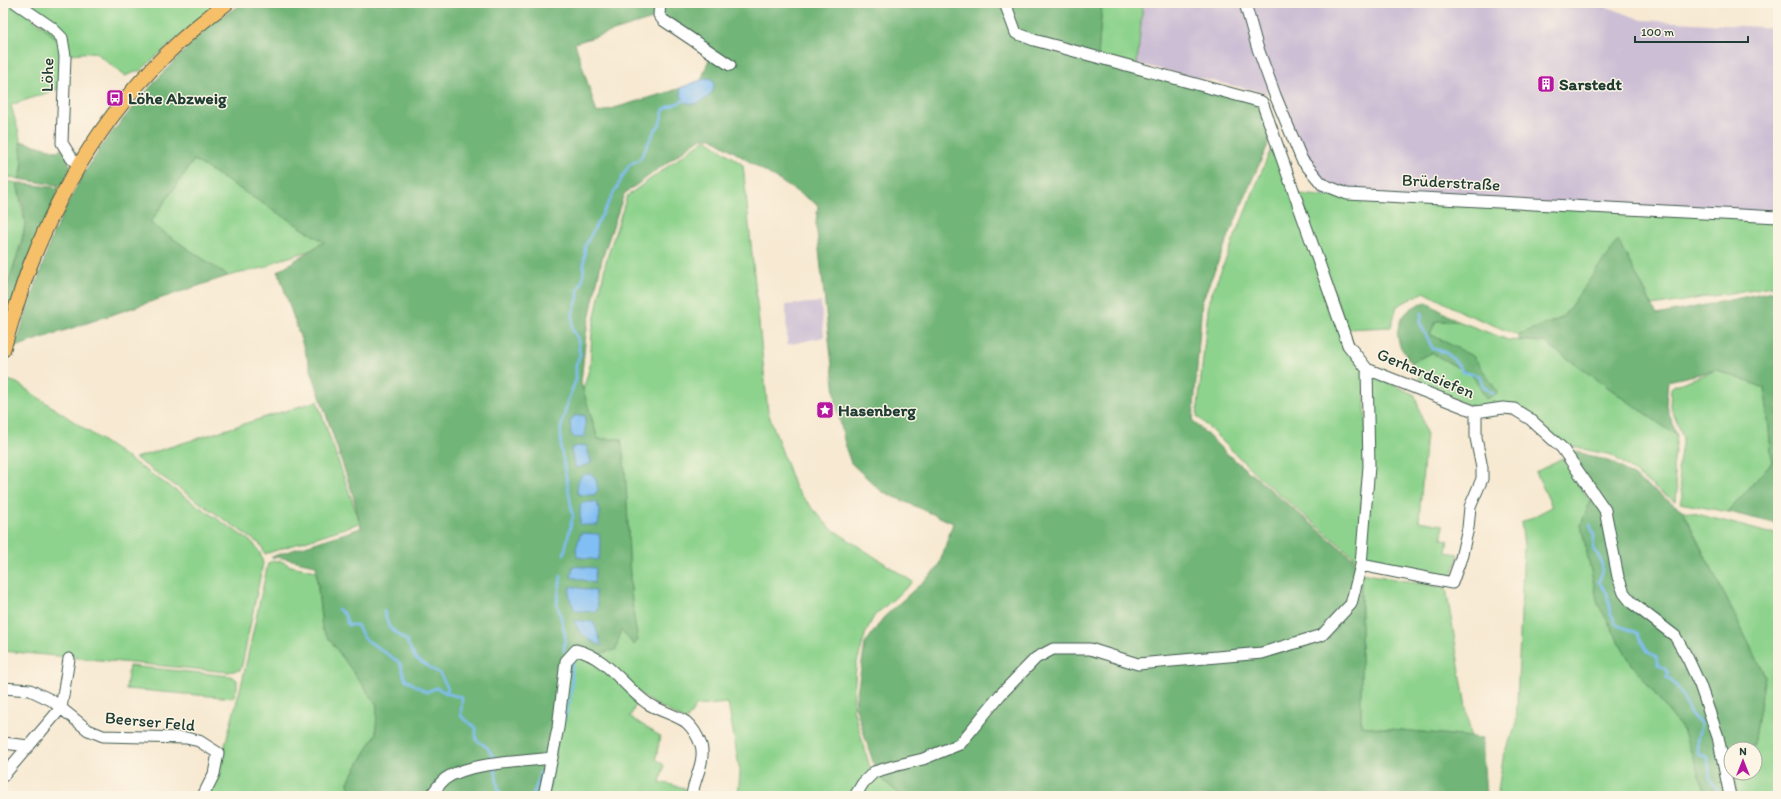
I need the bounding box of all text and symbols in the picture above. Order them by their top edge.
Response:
scale bar [1635,18,1748,44]
text: 100 m [1641,25,1674,39]
street label: Löhe [37,58,57,92]
building icon: Sarstedt [1536,74,1556,94]
place label: Sarstedt [1559,74,1623,94]
bus stop icon: Löhe Abzweig [105,88,125,108]
place label: Löhe Abzweig [128,88,227,109]
street label: Brüderstraße [1401,169,1501,195]
street label: Gerhardsiefen [1374,343,1478,403]
place icon: Hasenberg [815,400,835,420]
place label: Hasenberg [838,400,916,421]
street label: Beerser Feld [104,707,196,735]
north arrow [1723,741,1763,781]
text: N [1739,745,1747,758]

